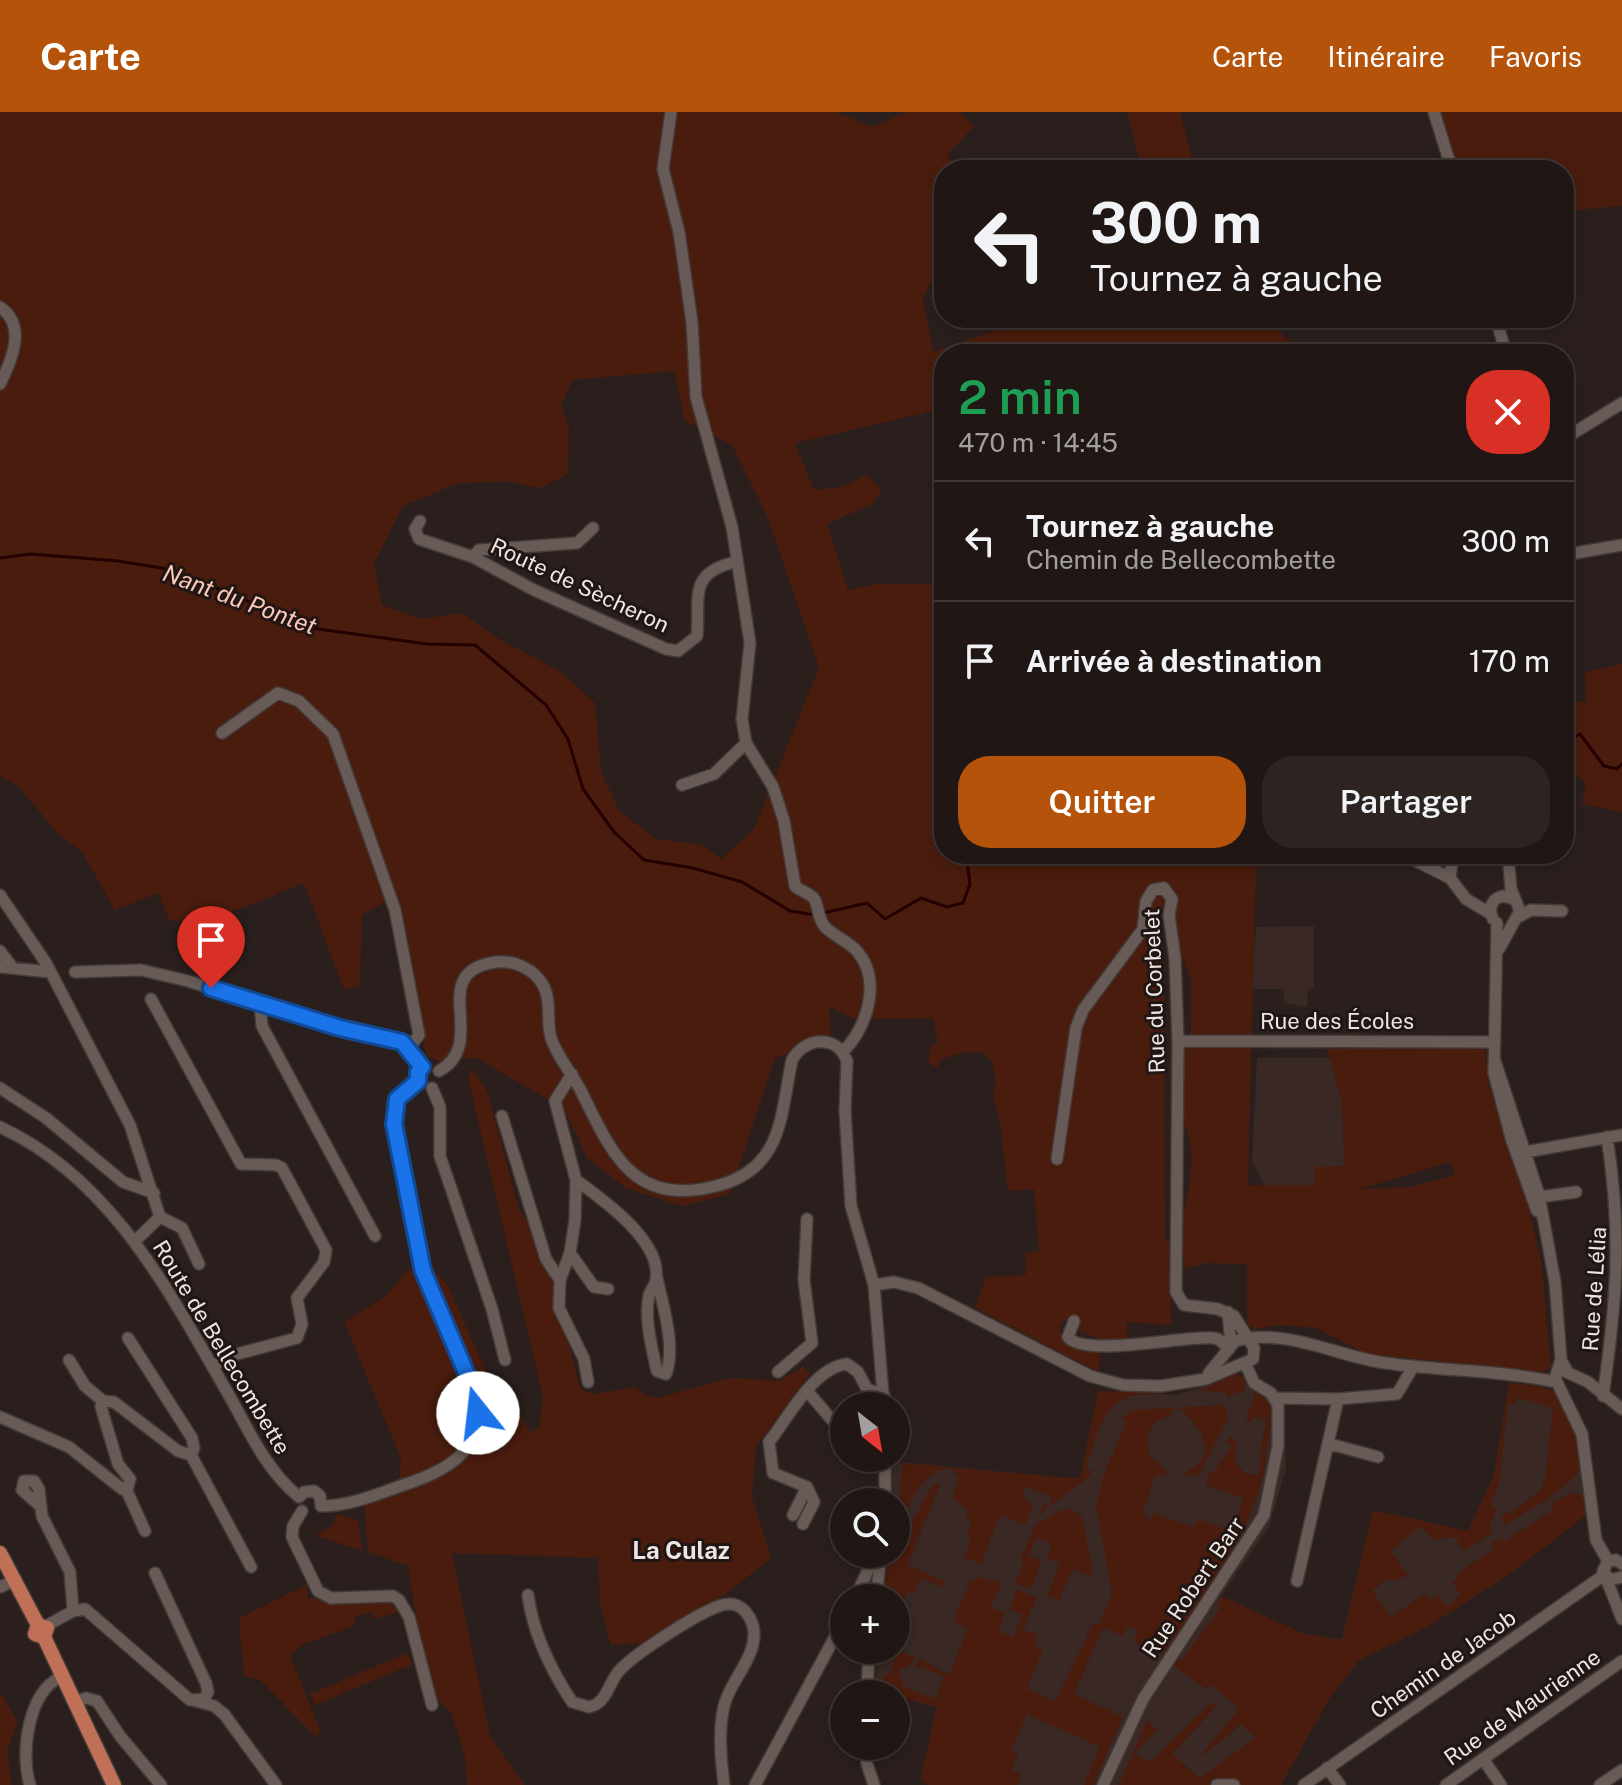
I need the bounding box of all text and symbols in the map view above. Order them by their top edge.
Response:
text: Carte [40,34,141,79]
text: Carte [1212,40,1283,73]
text: Itinéraire [1327,40,1445,73]
text: Favoris [1489,40,1582,73]
text: 300 m [1090,190,1262,256]
icon: left [958,192,1062,296]
text: Tournez à gauche [1090,257,1383,299]
text: 2 min [958,368,1082,425]
button: close [1466,370,1550,454]
text: 470 m · 14:45 [958,427,1118,458]
text: Tournez à gauche [1026,508,1274,544]
icon: left [958,519,1002,563]
text: 300 m [1462,523,1550,559]
street label: Route de Sècheron [487,532,673,638]
text: Chemin de Bellecombette [1026,544,1336,575]
water label: Nant du Pontet [159,558,321,640]
icon: arrive [958,639,1002,683]
text: Arrivée à destination [1026,643,1322,679]
text: 170 m [1469,643,1550,679]
button: Quitter [958,756,1246,848]
button: Partager [1262,756,1550,848]
pin [177,906,245,988]
street label: Rue du Corbelet [1138,908,1170,1074]
icon: arrive [189,918,233,962]
street label: Rue des Écoles [1260,1008,1414,1034]
street label: Rue de Lélia [1577,1226,1611,1352]
street label: Route de Bellecombette [148,1235,296,1459]
position arrow [436,1371,520,1455]
north arrow [830,1392,910,1472]
map controls [830,1392,910,1760]
button: search [830,1488,910,1568]
street label: Rue Robert Barr [1136,1512,1250,1662]
district label: La Culaz [632,1536,730,1564]
button: + [830,1584,910,1664]
street label: Chemin de Jacob [1365,1604,1521,1724]
street label: Rue de Maurienne [1439,1643,1605,1771]
button: − [830,1680,910,1760]

